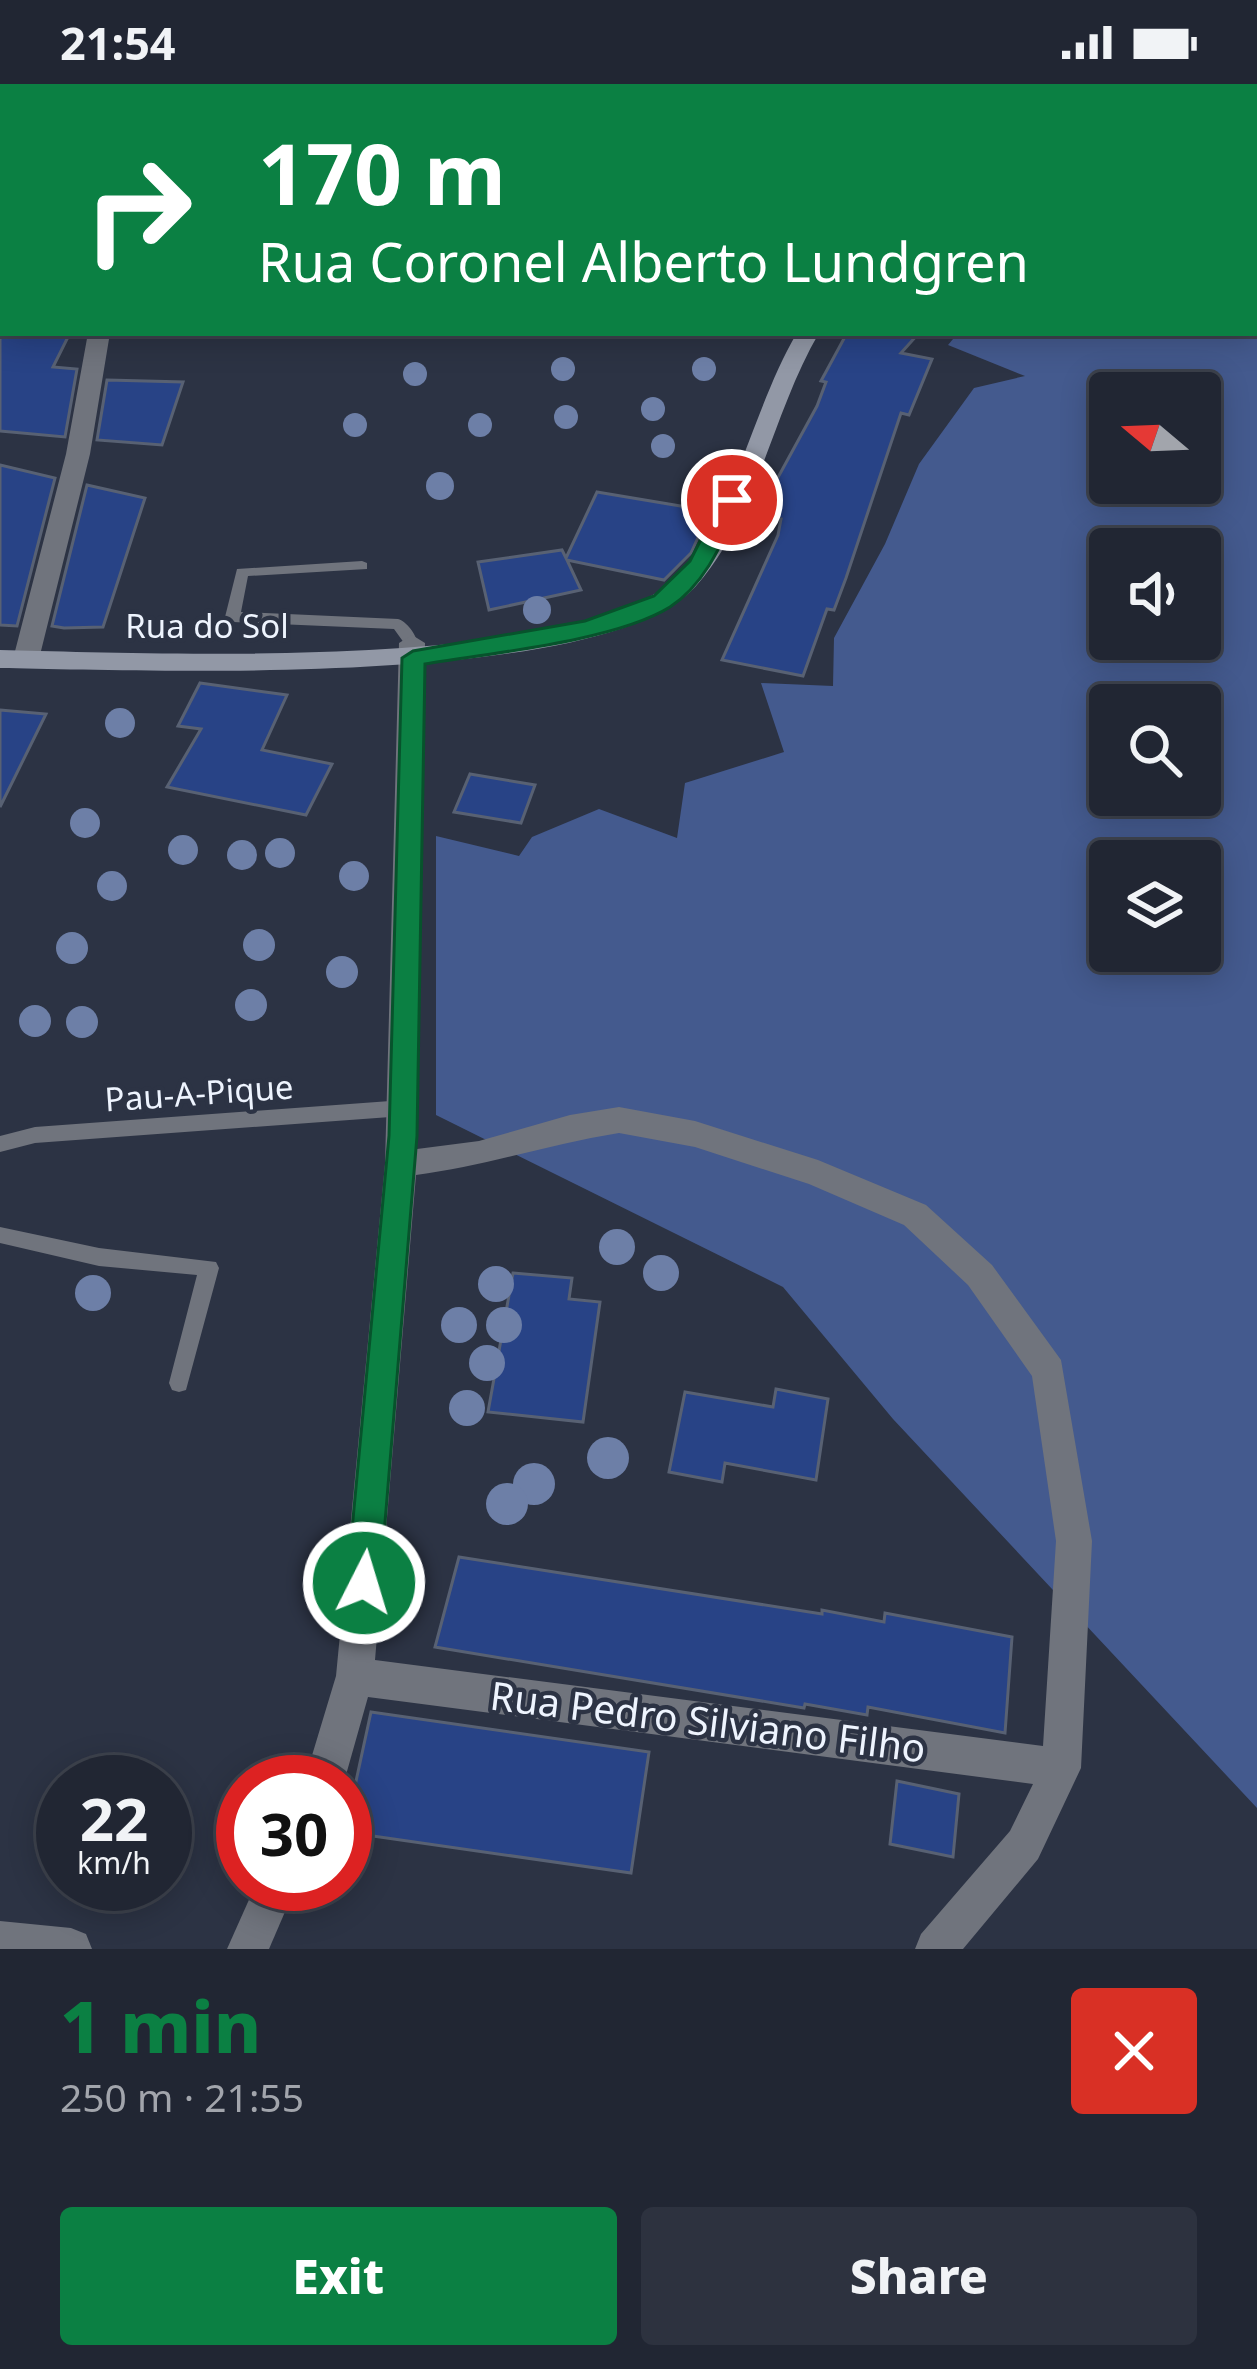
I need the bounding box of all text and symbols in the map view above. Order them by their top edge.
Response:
text: 21:54 [60,12,176,73]
text: 170 m [258,115,506,230]
icon: right [60,132,216,288]
text: Rua Coronel Alberto Lundgren [258,224,1029,298]
north arrow [1089,372,1221,504]
map controls [1089,372,1221,972]
pin [681,449,783,551]
icon: arrive [699,467,765,533]
button: sound [1089,528,1221,660]
street label: Rua do Sol [125,603,289,648]
button: search [1089,684,1221,816]
button: layers [1089,840,1221,972]
street label: Pau-A-Pique [103,1063,295,1122]
position arrow [301,1520,427,1646]
street label: Rua Pedro Silviano Filho [487,1668,929,1774]
speed limit sign: 30 [216,1755,372,1911]
text: 22 [80,1777,148,1859]
text: km/h [77,1842,151,1883]
text: 1 min [60,1976,261,2074]
button: close [1071,1988,1197,2114]
text: 250 m · 21:55 [60,2070,304,2123]
button: Exit [60,2207,617,2345]
button: Share [641,2207,1197,2345]

